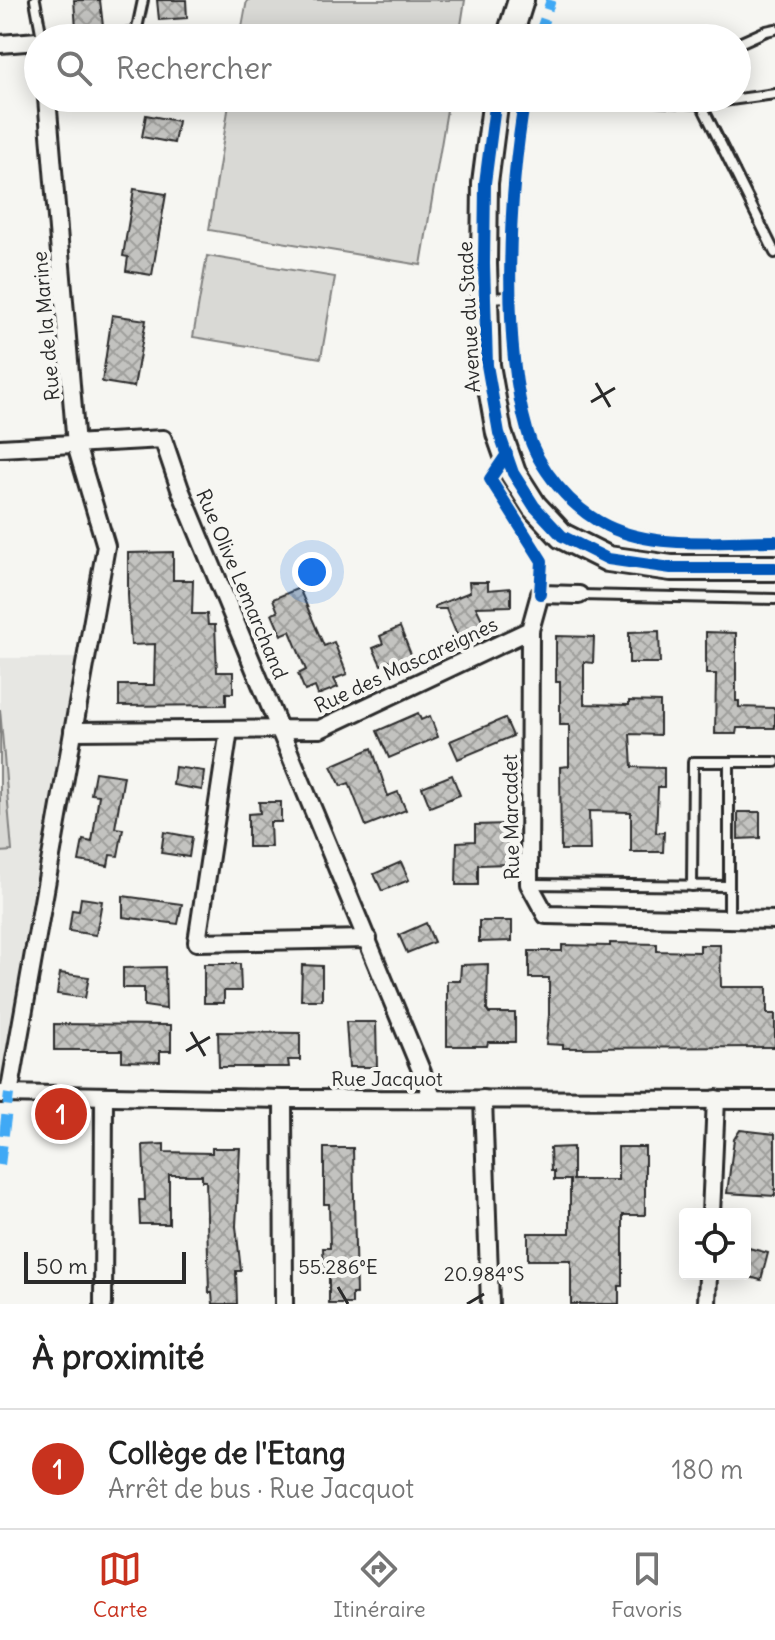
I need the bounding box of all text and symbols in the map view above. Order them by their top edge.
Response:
search box [24,24,751,112]
icon: search [52,46,96,90]
text: Rechercher [116,49,272,87]
street label: Avenue du Stade [452,241,485,393]
street label: Rue de la Marine [27,250,64,402]
street label: Rue Olive Lemarchand [191,485,294,683]
your location [292,552,332,592]
street label: Rue des Mascareignes [310,611,501,718]
street label: Rue Marcadet [497,754,524,880]
street label: Rue Jacquot [331,1066,443,1091]
pin: 1 [35,1084,87,1144]
map controls [679,1208,751,1280]
button: locate [679,1208,751,1280]
scale bar [24,1248,186,1284]
text: 50 m [36,1252,88,1280]
text: 55.286°E [298,1254,378,1279]
text: 20.984°S [444,1261,524,1286]
text: À proximité [32,1335,205,1378]
text: Collège de l'Etang [108,1434,346,1472]
text: 1 [53,1453,63,1486]
text: 180 m [672,1453,743,1486]
text: Arrêt de bus · Rue Jacquot [108,1472,414,1505]
tab: Carte [93,1547,148,1623]
tab: Itinéraire [333,1547,426,1623]
tab: Favoris [611,1547,682,1623]

